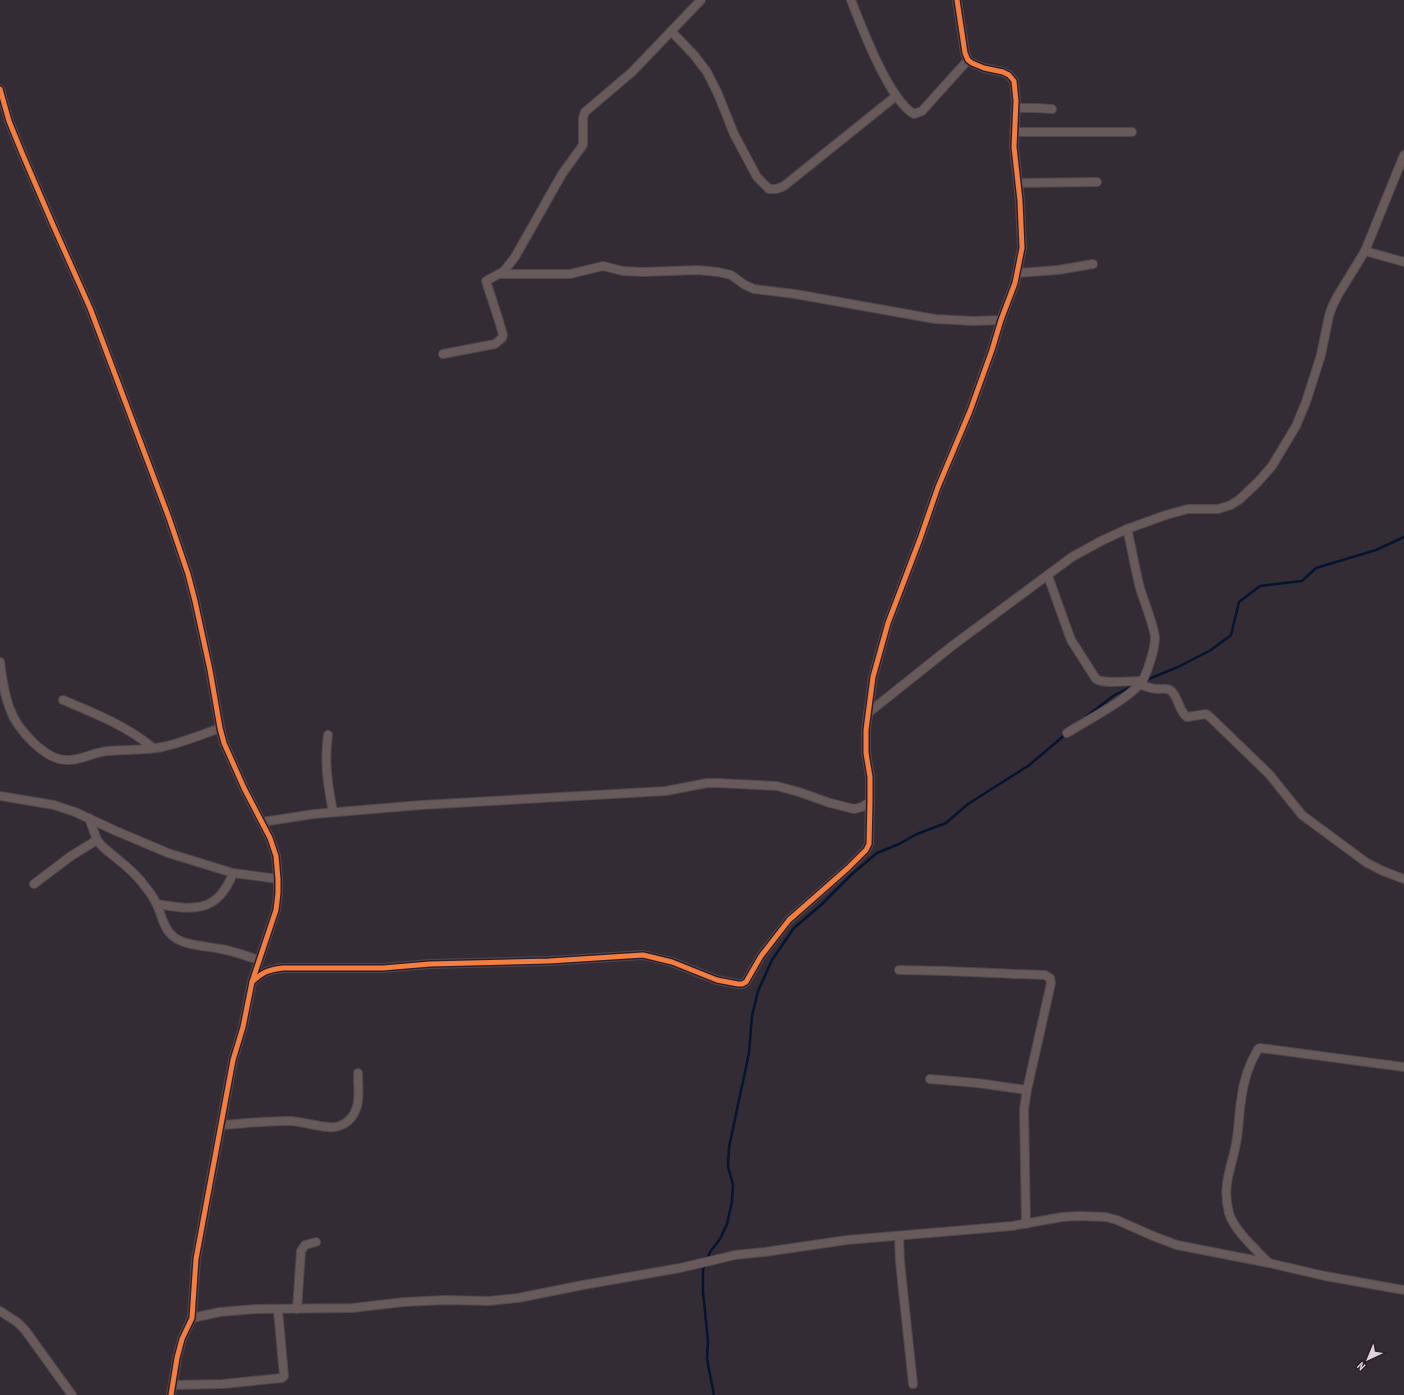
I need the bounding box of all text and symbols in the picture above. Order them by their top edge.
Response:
north arrow [1348,1339,1388,1379]
text: N [1354,1359,1368,1373]

